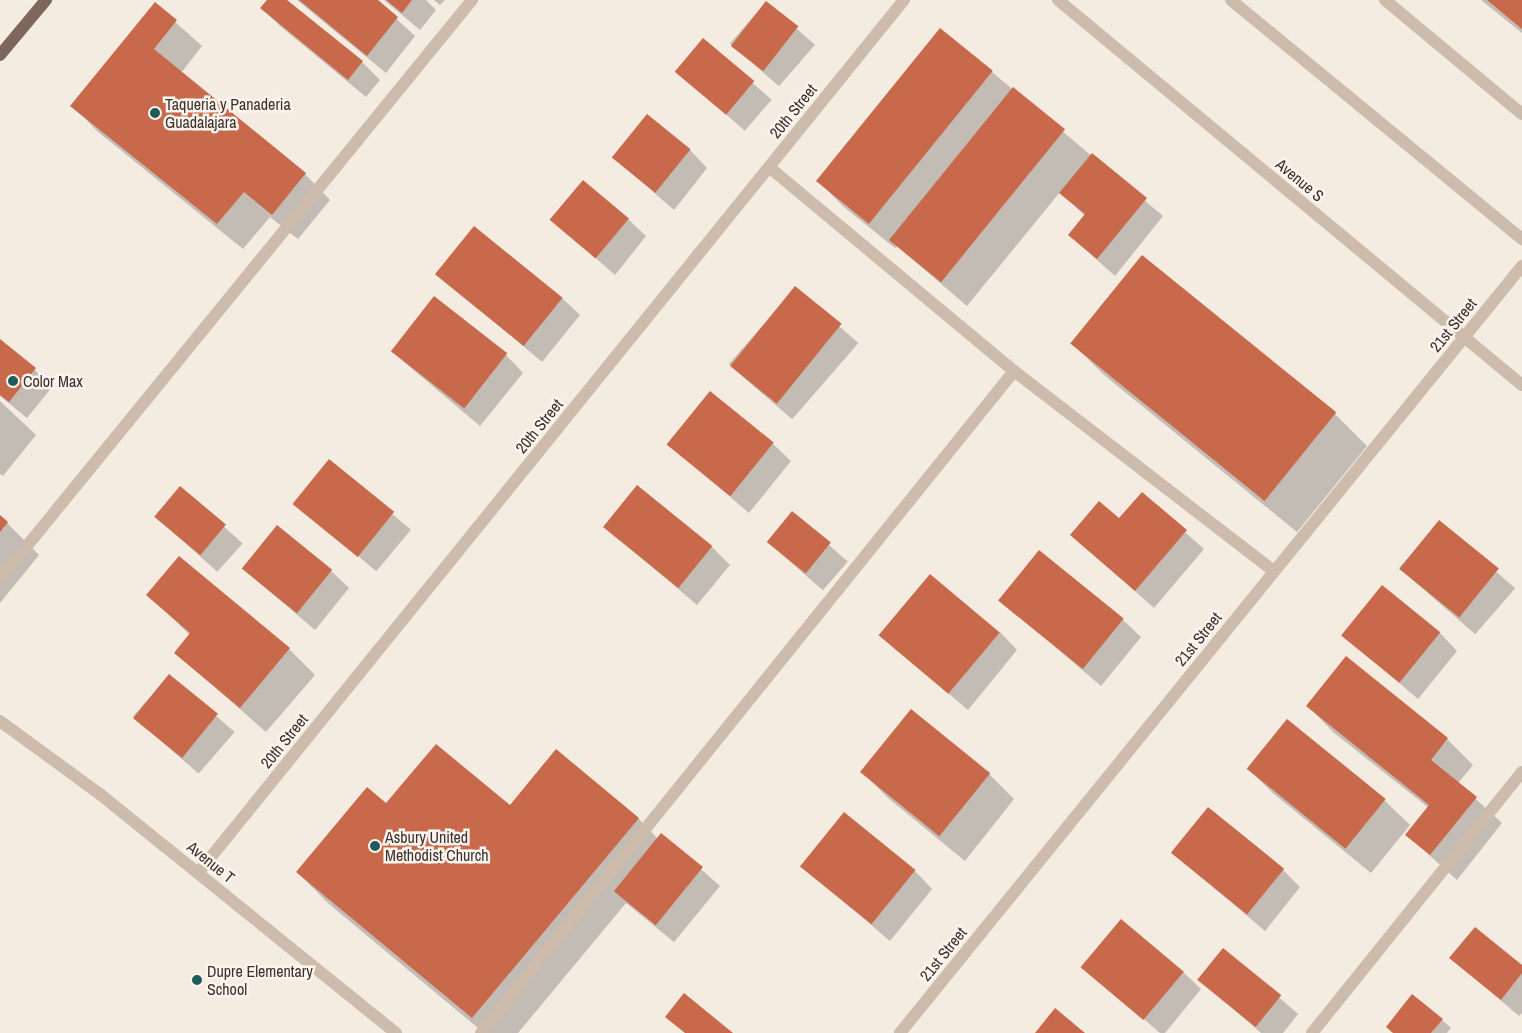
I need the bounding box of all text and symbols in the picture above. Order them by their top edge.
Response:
street label: 20th Street [765,80,821,142]
place label: Taqueria y Panaderia Guadalajara [165,94,291,132]
marker: Taqueria y Panaderia Guadalajara [149,107,161,119]
street label: Avenue S [1272,154,1328,206]
street label: 21st Street [1426,294,1480,356]
place label: Color Max [23,371,83,391]
marker: Color Max [7,375,19,387]
street label: 20th Street [511,395,567,457]
street label: 21st Street [1171,608,1225,670]
street label: 20th Street [256,710,312,772]
place label: Asbury United Methodist Church [385,827,489,865]
street label: Avenue T [183,837,239,887]
marker: Asbury United Methodist Church [369,840,381,852]
street label: 21st Street [916,923,970,985]
place label: Dupre Elementary School [207,961,313,999]
marker: Dupre Elementary School [191,974,203,986]

